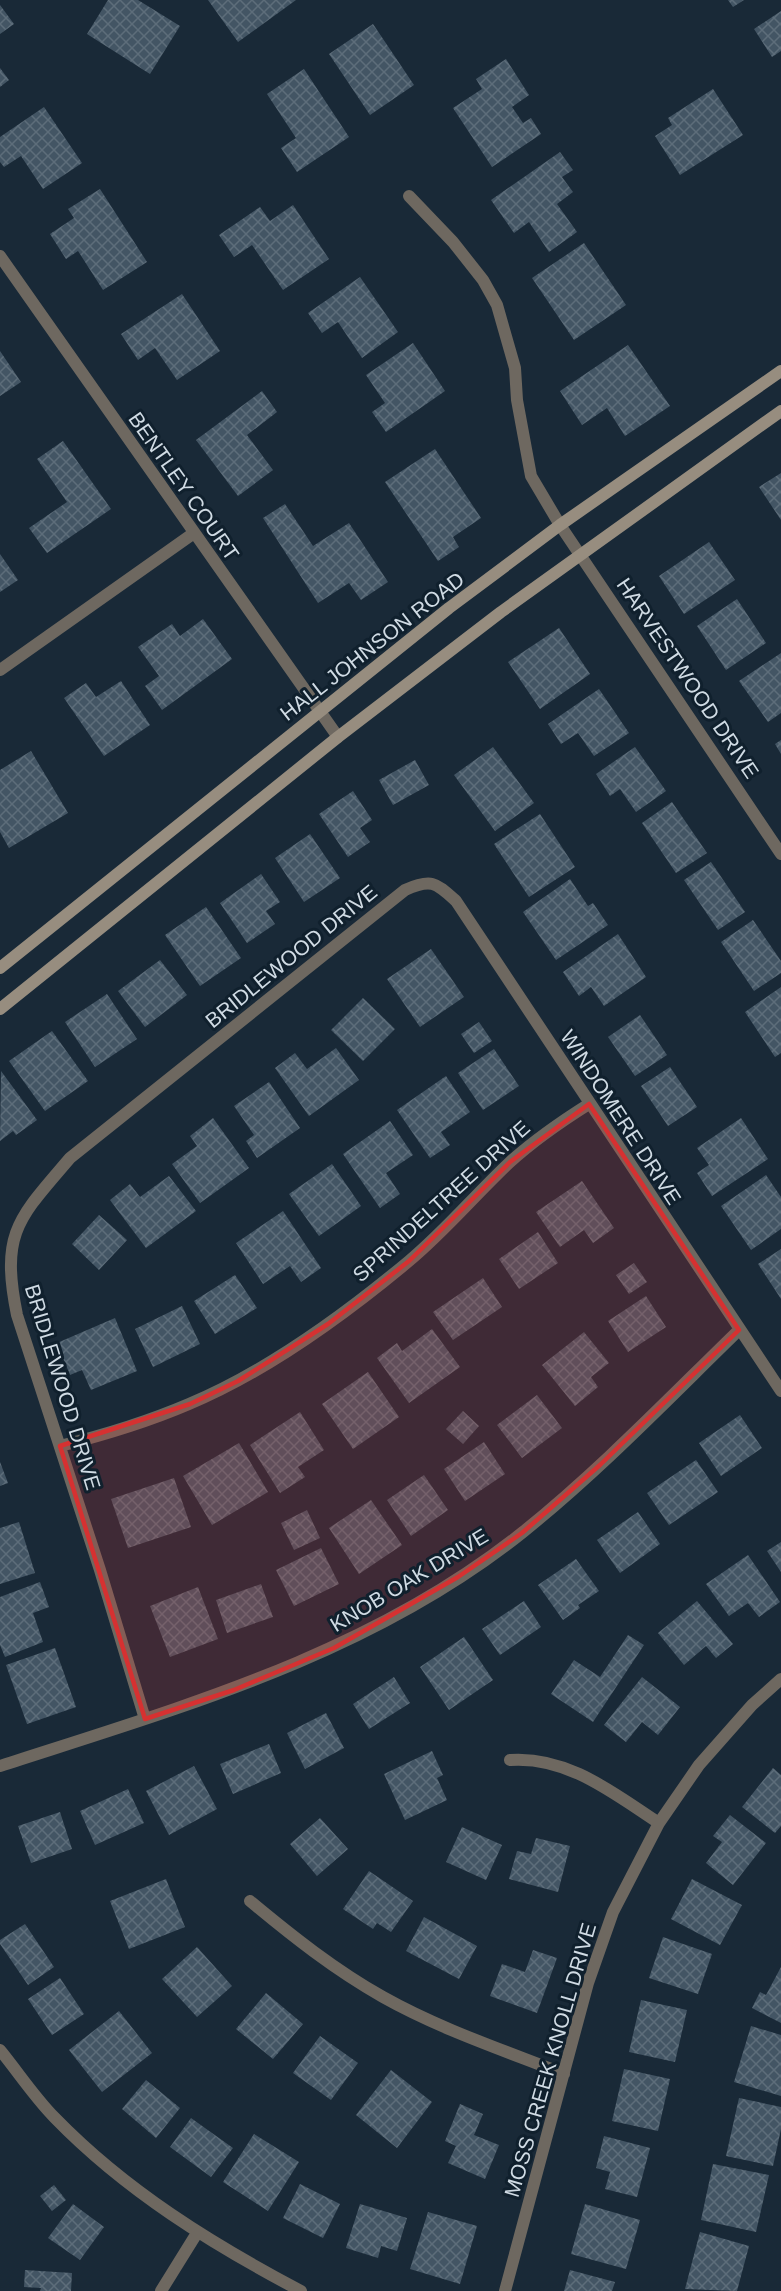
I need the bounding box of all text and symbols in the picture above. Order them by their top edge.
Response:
street label: BENTLEY COURT [124,408,244,565]
street label: HALL JOHNSON ROAD [276,567,468,725]
street label: HARVESTWOOD DRIVE [612,574,764,782]
street label: BRIDLEWOOD DRIVE [201,880,381,1032]
street label: WINDOMERE DRIVE [556,1026,686,1208]
street label: SPRINDELTREE DRIVE [348,1116,534,1286]
street label: BRIDLEWOOD DRIVE [21,1282,105,1492]
street label: KNOB OAK DRIVE [326,1524,492,1636]
street label: MOSS CREEK KNOLL DRIVE [500,1920,600,2200]

